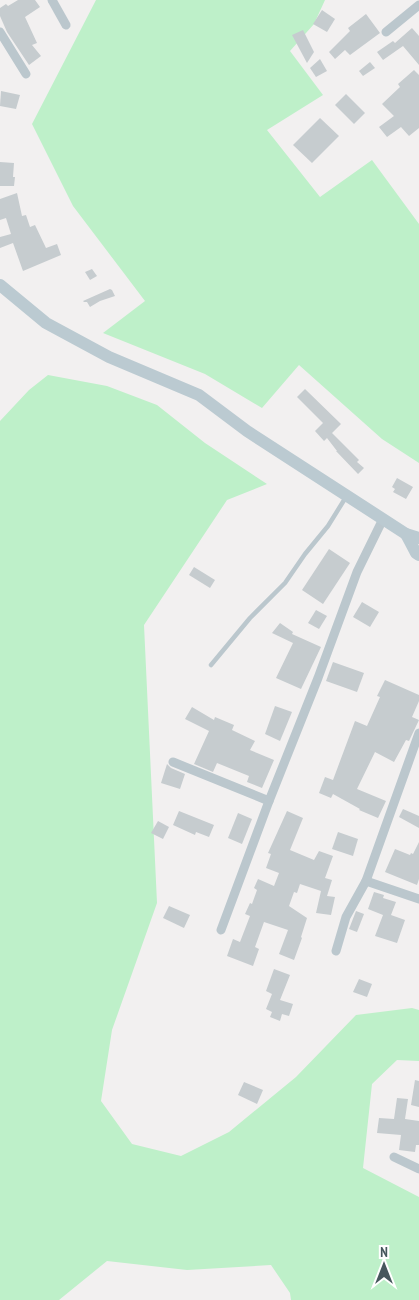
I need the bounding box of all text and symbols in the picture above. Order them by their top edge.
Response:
north arrow [359,1240,409,1290]
text: N [380,1243,388,1261]

